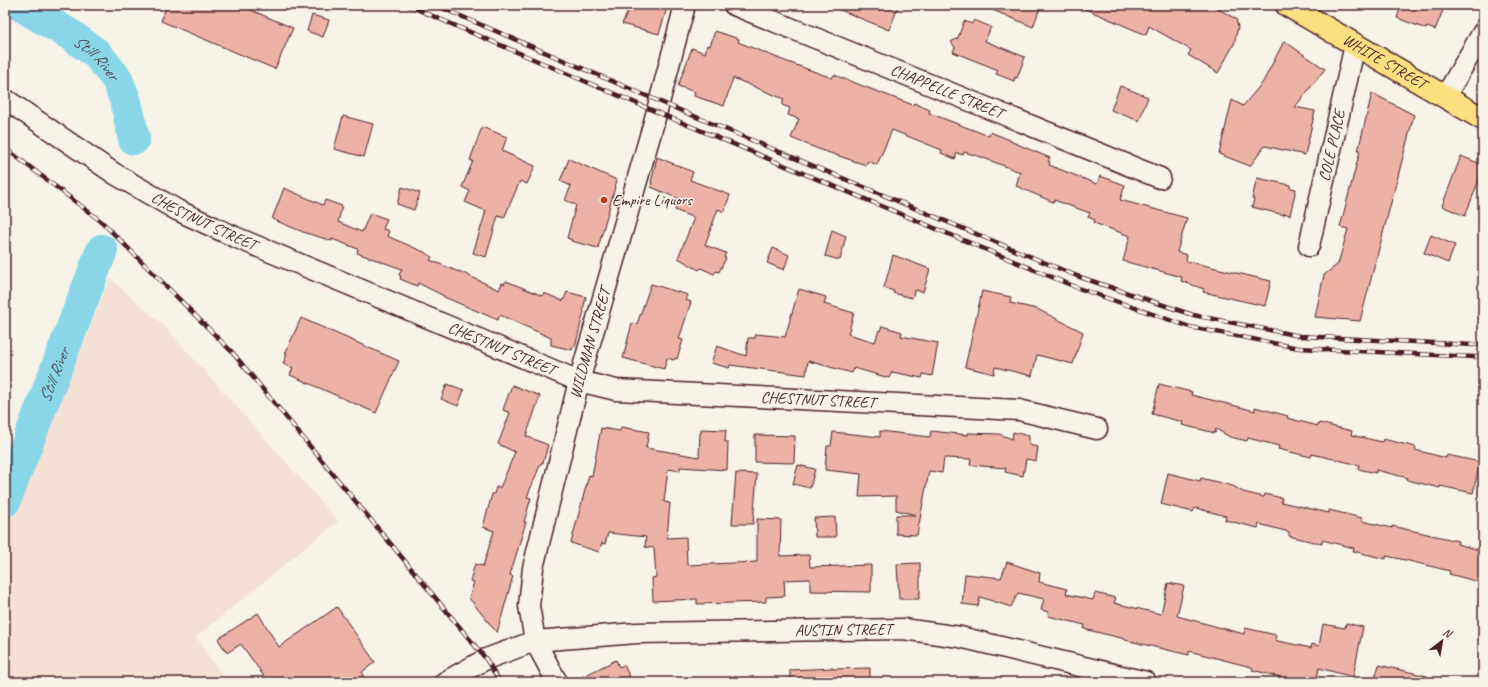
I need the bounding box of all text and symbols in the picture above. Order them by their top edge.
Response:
water label: Still River [69,30,126,86]
street label: WHITE STREET [1339,30,1433,96]
street label: CHAPPELLE STREET [888,60,1010,125]
street label: COLE PLACE [1314,106,1350,183]
street label: CHESTNUT STREET [148,187,263,256]
place label: Empire Liquors [612,190,693,210]
marker: Empire Liquors [599,195,609,205]
street label: WILDMAN STREET [565,282,617,400]
street label: CHESTNUT STREET [445,317,562,381]
water label: Still River [34,342,75,405]
street label: CHESTNUT STREET [760,387,879,413]
street label: AUSTIN STREET [795,619,896,641]
north arrow [1422,621,1462,661]
text: N [1441,625,1456,641]

